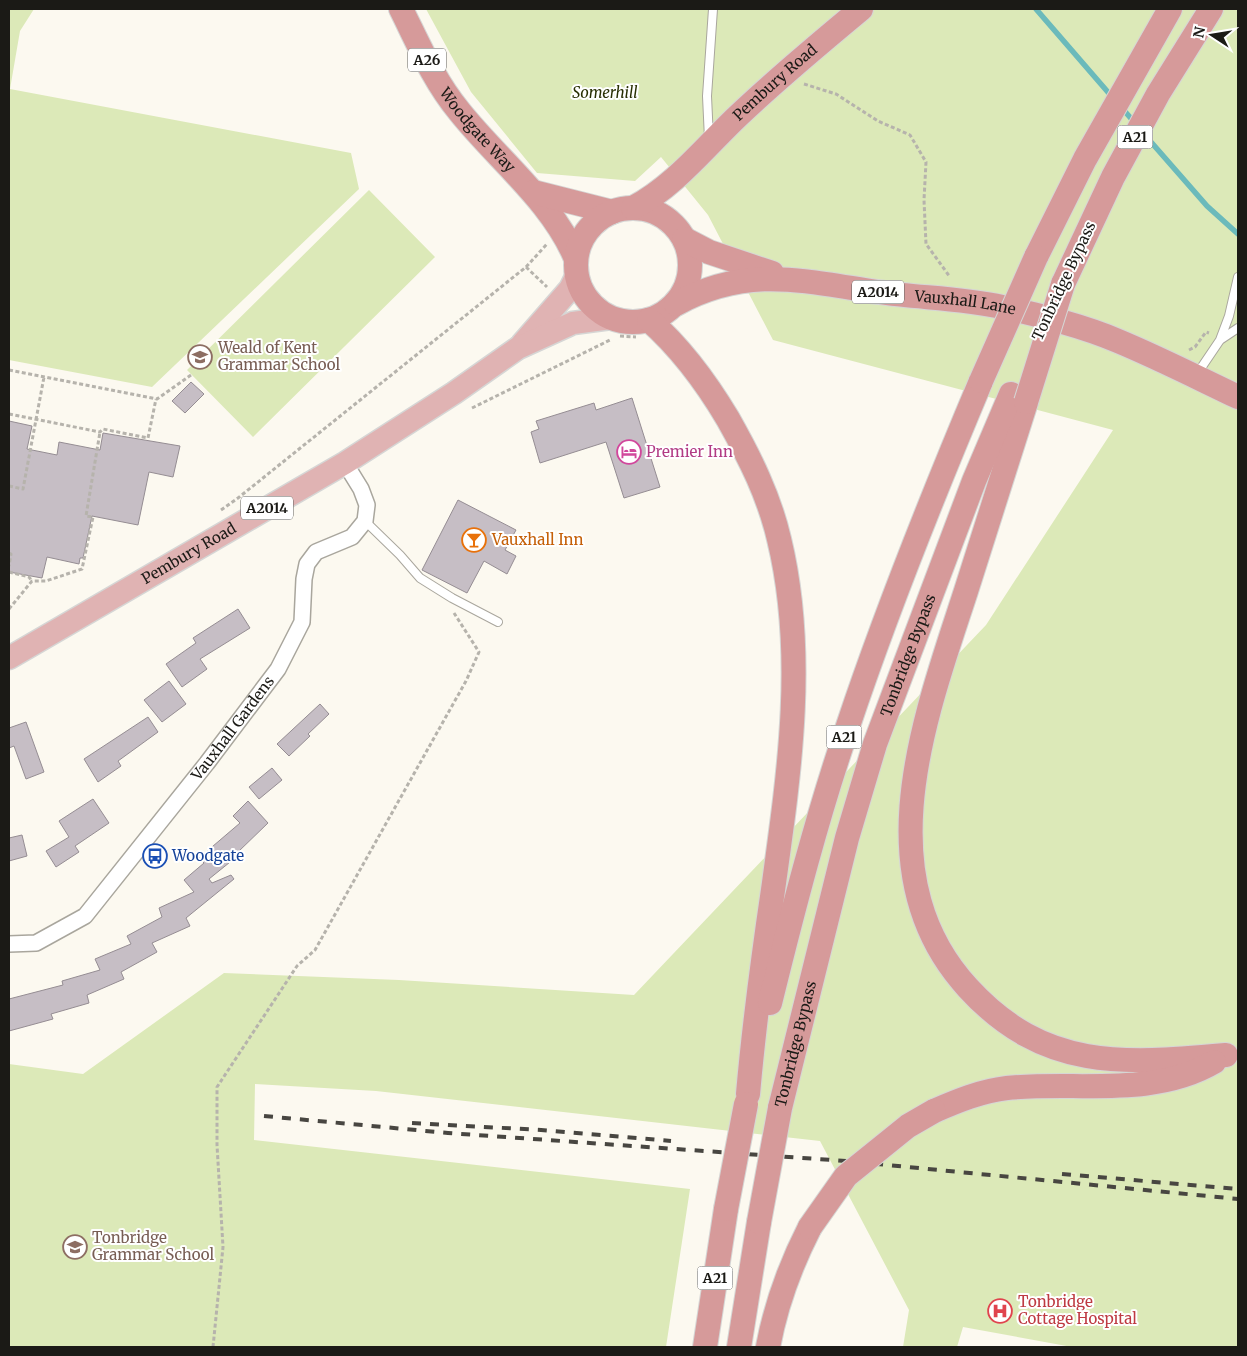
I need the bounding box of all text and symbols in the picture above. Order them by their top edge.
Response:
north arrow [1187,10,1237,60]
text: N [1189,25,1209,40]
street label: Pembury Road [729,40,821,125]
road number: A26 [408,48,446,72]
street label: Woodgate Way [435,83,520,176]
park label: Somerhill [572,83,638,102]
road number: A21 [1118,125,1152,148]
street label: Tonbridge Bypass [1028,218,1099,343]
road number: A2014 [852,280,904,304]
street label: Vauxhall Lane [913,286,1018,319]
place label: Weald of Kent Grammar School [217,338,341,374]
school or university icon: Weald of Kent Grammar School [187,344,213,370]
hotel icon: Premier Inn [616,439,642,465]
place label: Premier Inn [646,442,733,461]
road number: A2014 [241,496,293,520]
street label: Pembury Road [138,518,239,588]
bar icon: Vauxhall Inn [461,527,487,553]
place label: Vauxhall Inn [491,530,584,549]
street label: Tonbridge Bypass [876,591,940,719]
street label: Vauxhall Gardens [186,672,278,785]
road number: A21 [826,726,862,749]
bus stop icon: Woodgate [142,843,168,869]
place label: Woodgate [171,846,244,865]
street label: Tonbridge Bypass [771,979,820,1109]
place label: Tonbridge Grammar School [92,1228,215,1264]
school or university icon: Tonbridge Grammar School [62,1234,88,1260]
road number: A21 [698,1266,732,1290]
place label: Tonbridge Cottage Hospital [1018,1292,1137,1328]
hospital icon: Tonbridge Cottage Hospital [987,1298,1013,1324]

